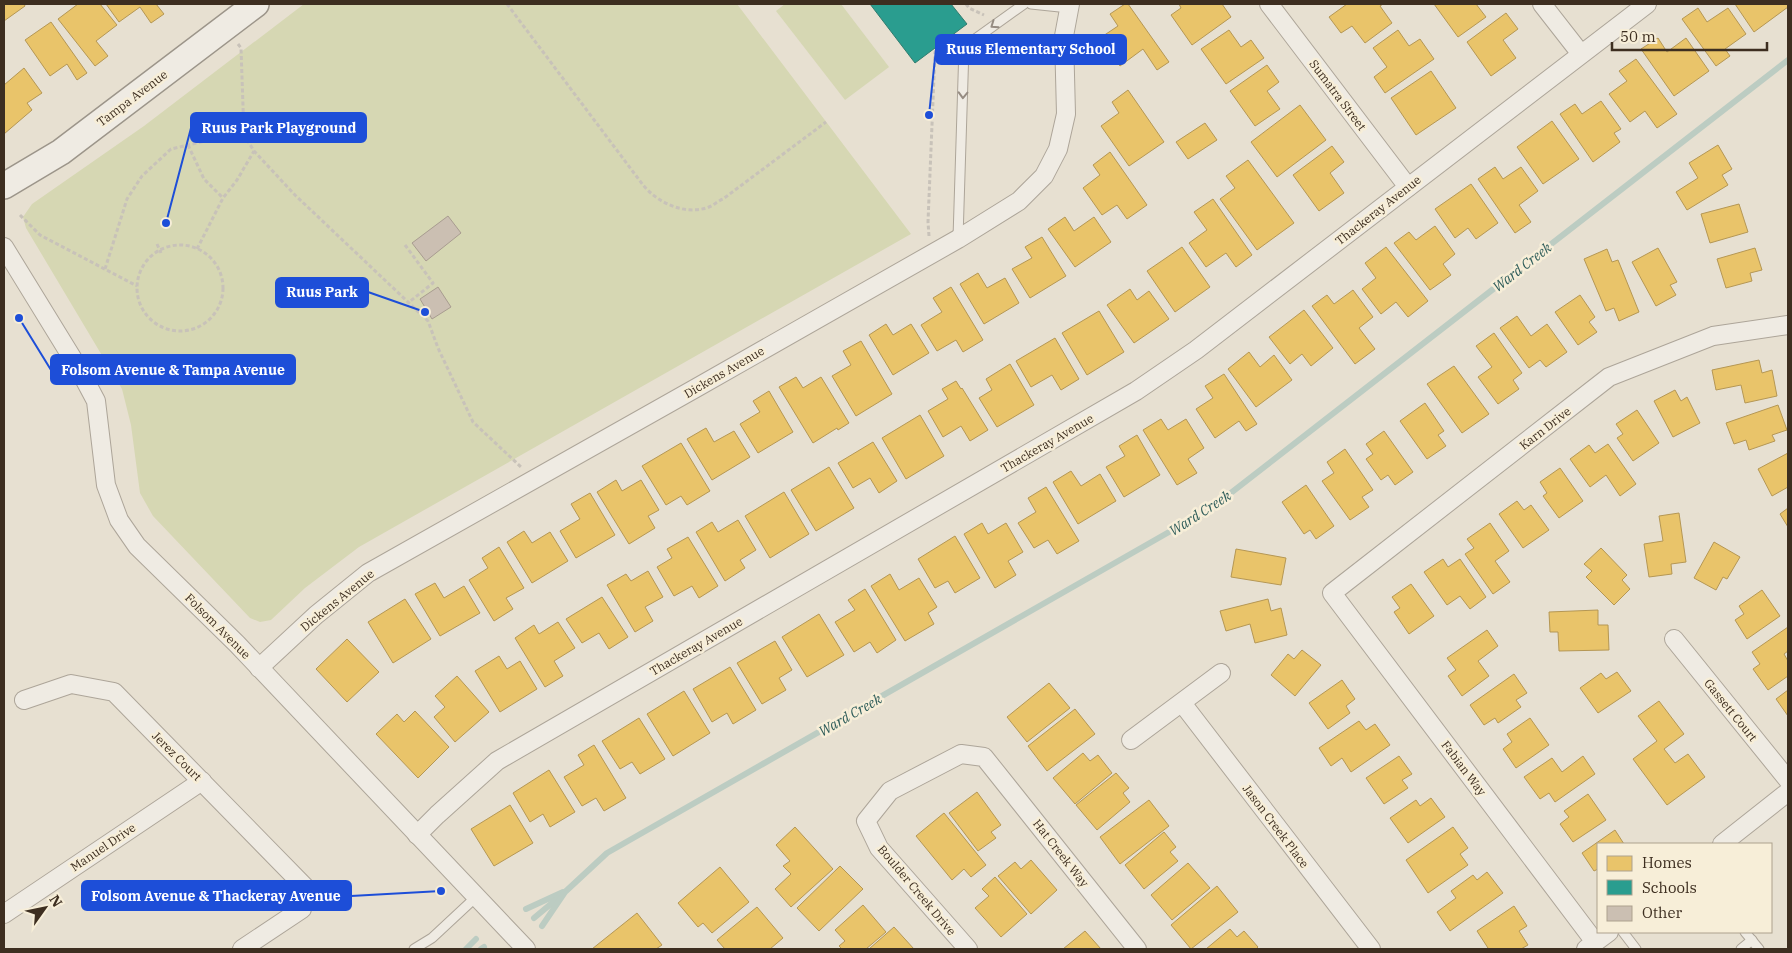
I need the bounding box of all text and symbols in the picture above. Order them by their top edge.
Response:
one-way arrow [990,19,1000,28]
scale bar [1612,20,1767,52]
text: 50 m [1620,27,1656,46]
callout: Ruus Elementary School [936,35,1126,64]
text: Ruus Elementary School [946,40,1116,58]
street label: Sumatra Street [1306,57,1370,133]
street label: Tampa Avenue [94,67,170,129]
one-way arrow [957,92,968,100]
callout: Ruus Park Playground [191,113,366,142]
text: Ruus Park Playground [202,119,357,137]
street label: Thackeray Avenue [1332,172,1424,248]
water label: Ward Creek [1489,238,1556,296]
callout: Ruus Park [276,278,368,307]
text: Ruus Park [286,283,358,301]
street label: Dickens Avenue [681,343,767,401]
callout: Folsom Avenue & Tampa Avenue [51,355,295,384]
text: Folsom Avenue & Tampa Avenue [61,361,285,379]
street label: Karn Drive [1516,403,1574,453]
street label: Thackeray Avenue [998,410,1096,476]
water label: Ward Creek [1166,486,1235,540]
street label: Dickens Avenue [297,566,377,634]
street label: Folsom Avenue [182,590,254,662]
street label: Thackeray Avenue [647,613,745,679]
street label: Gassett Court [1701,676,1761,744]
water label: Ward Creek [815,689,885,740]
street label: Jerez Court [149,728,205,784]
street label: Fabian Way [1438,737,1490,799]
street label: Jason Creek Place [1240,781,1312,871]
street label: Hat Creek Way [1030,816,1093,890]
street label: Manuel Drive [68,820,138,874]
street label: Boulder Creek Drive [875,842,959,938]
legend [1597,843,1772,933]
text: Homes [1642,853,1692,872]
text: Schools [1642,878,1697,897]
callout: Folsom Avenue & Thackeray Avenue [82,881,351,910]
north arrow [20,883,70,933]
text: Folsom Avenue & Thackeray Avenue [91,887,341,905]
text: N [45,891,66,910]
text: Other [1642,903,1682,922]

